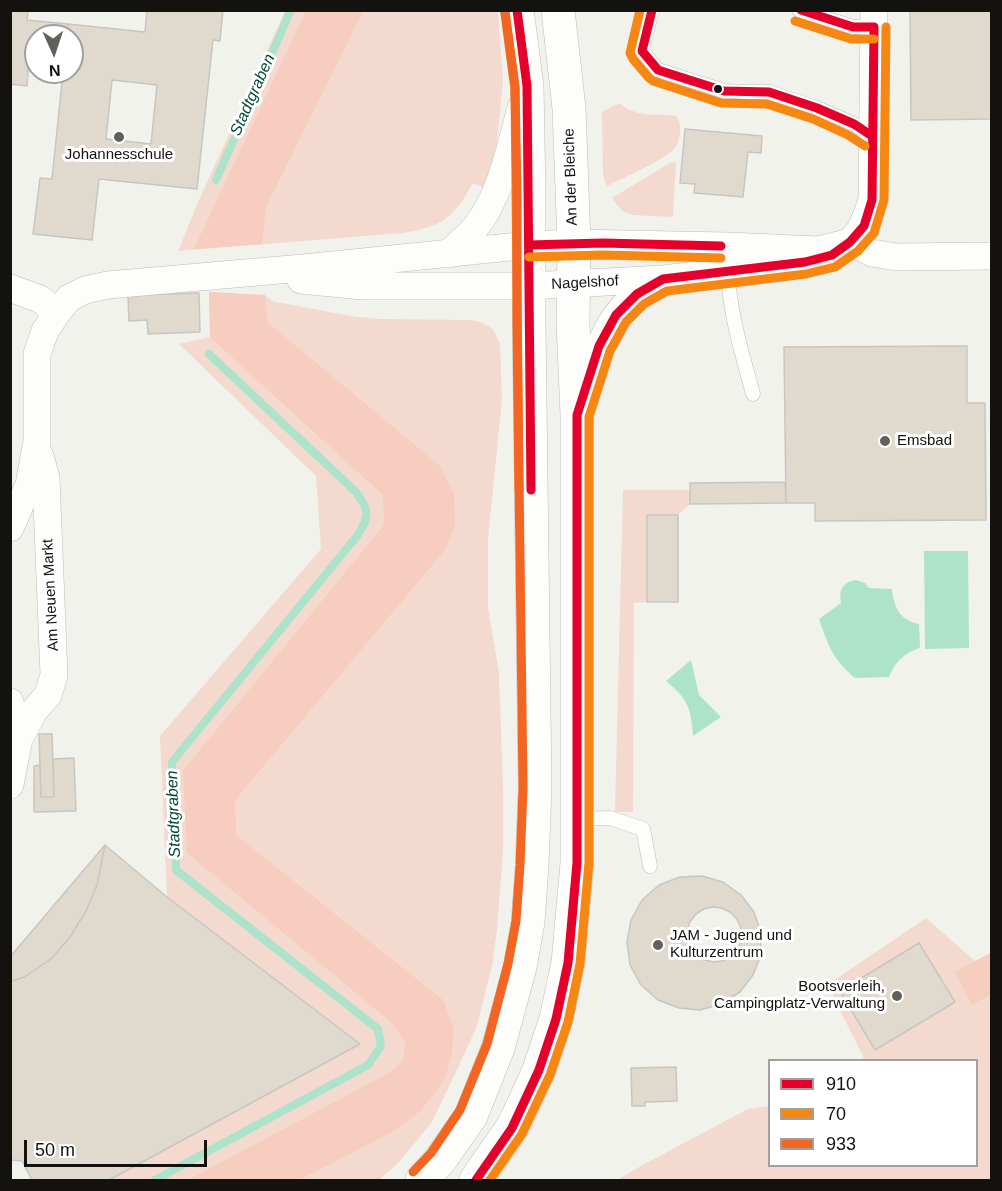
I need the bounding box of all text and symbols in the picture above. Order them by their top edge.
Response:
north arrow [24,24,84,84]
water label: Stadtgraben [227,51,279,139]
text: N [49,62,61,79]
unlabelled marker [712,83,724,95]
street label: An der Bleiche [560,128,582,226]
marker: Johannesschule [112,130,126,144]
place label: Johannesschule [65,146,173,164]
street label: Nagelshof [551,272,619,294]
place label: Emsbad [897,432,952,450]
marker: Emsbad [878,434,892,448]
street label: Am Neuen Markt [39,538,63,652]
water label: Stadtgraben [163,770,185,858]
place label: JAM - Jugend und Kulturzentrum [670,927,792,962]
marker: JAM - Jugend und Kulturzentrum [651,938,665,952]
place label: Bootsverleih, Campingplatz-Verwaltung [714,978,885,1013]
marker: Bootsverleih, Campingplatz-Verwaltung [890,989,904,1003]
legend [768,1059,978,1167]
text: 910 [826,1074,856,1094]
text: 70 [826,1104,846,1124]
scale bar [27,1128,210,1166]
text: 933 [826,1134,856,1154]
text: 50 m [35,1140,75,1160]

